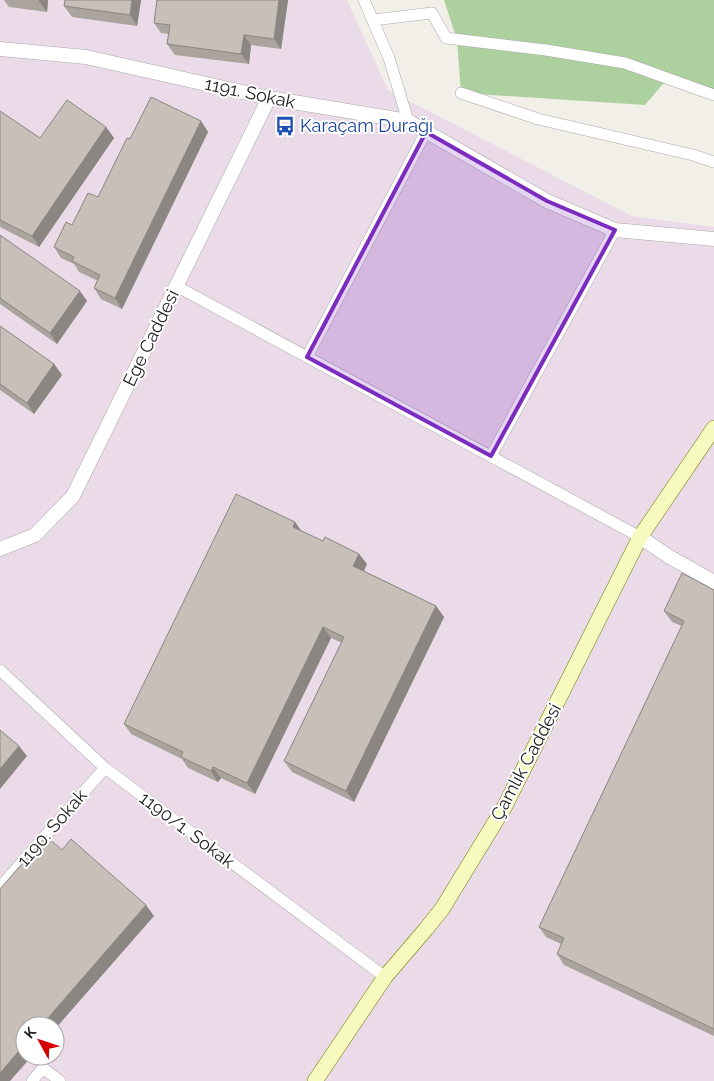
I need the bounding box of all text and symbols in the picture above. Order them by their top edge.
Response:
street label: 1191. Sokak [203,73,298,112]
bus stop icon: Karaçam Durağı [274,115,296,137]
place label: Karaçam Durağı [300,115,433,136]
street label: Ege Caddesi [118,286,183,389]
street label: Çamlık Caddesi [486,700,565,824]
street label: 1190. Sokak [12,784,91,871]
street label: 1190/1. Sokak [136,787,239,872]
north arrow [15,1016,65,1066]
text: K [21,1023,40,1041]

